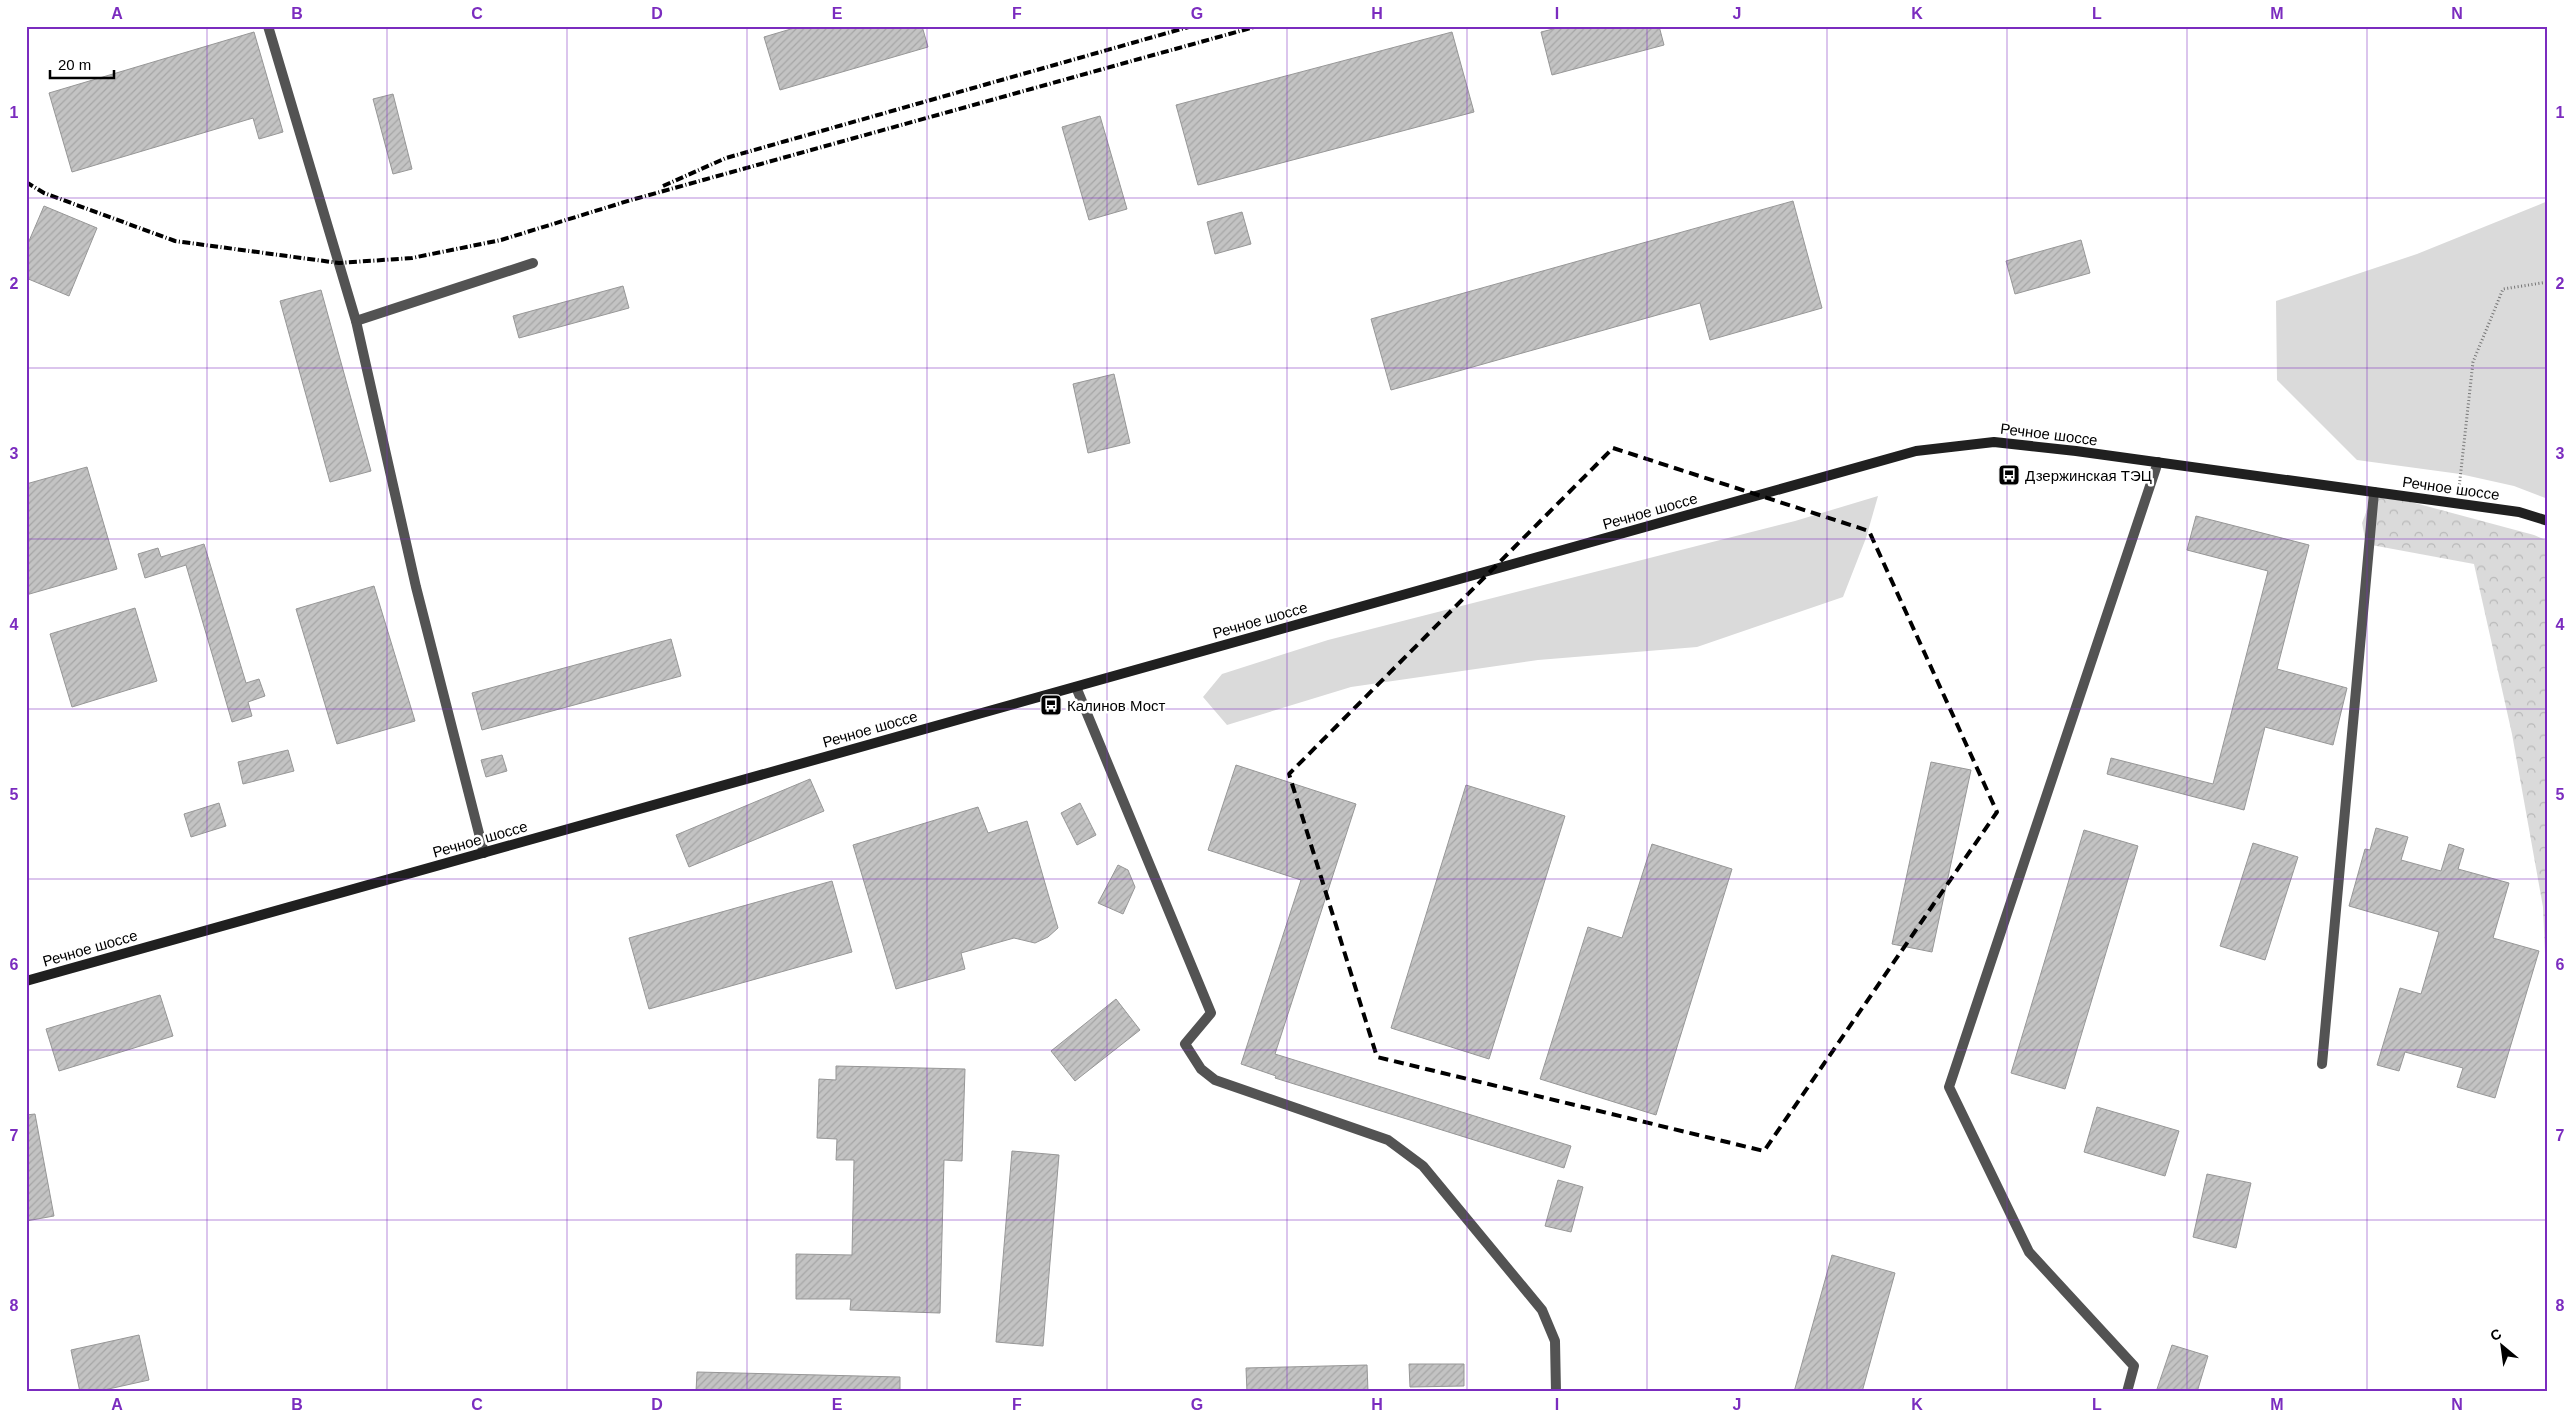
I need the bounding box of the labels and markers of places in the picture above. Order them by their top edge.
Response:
bus stop icon: Дзержинская ТЭЦ [1997,463,2021,487]
place label: Дзержинская ТЭЦ [2025,467,2152,484]
bus stop icon: Калинов Мост [1039,693,1063,717]
place label: Калинов Мост [1067,697,1165,714]

